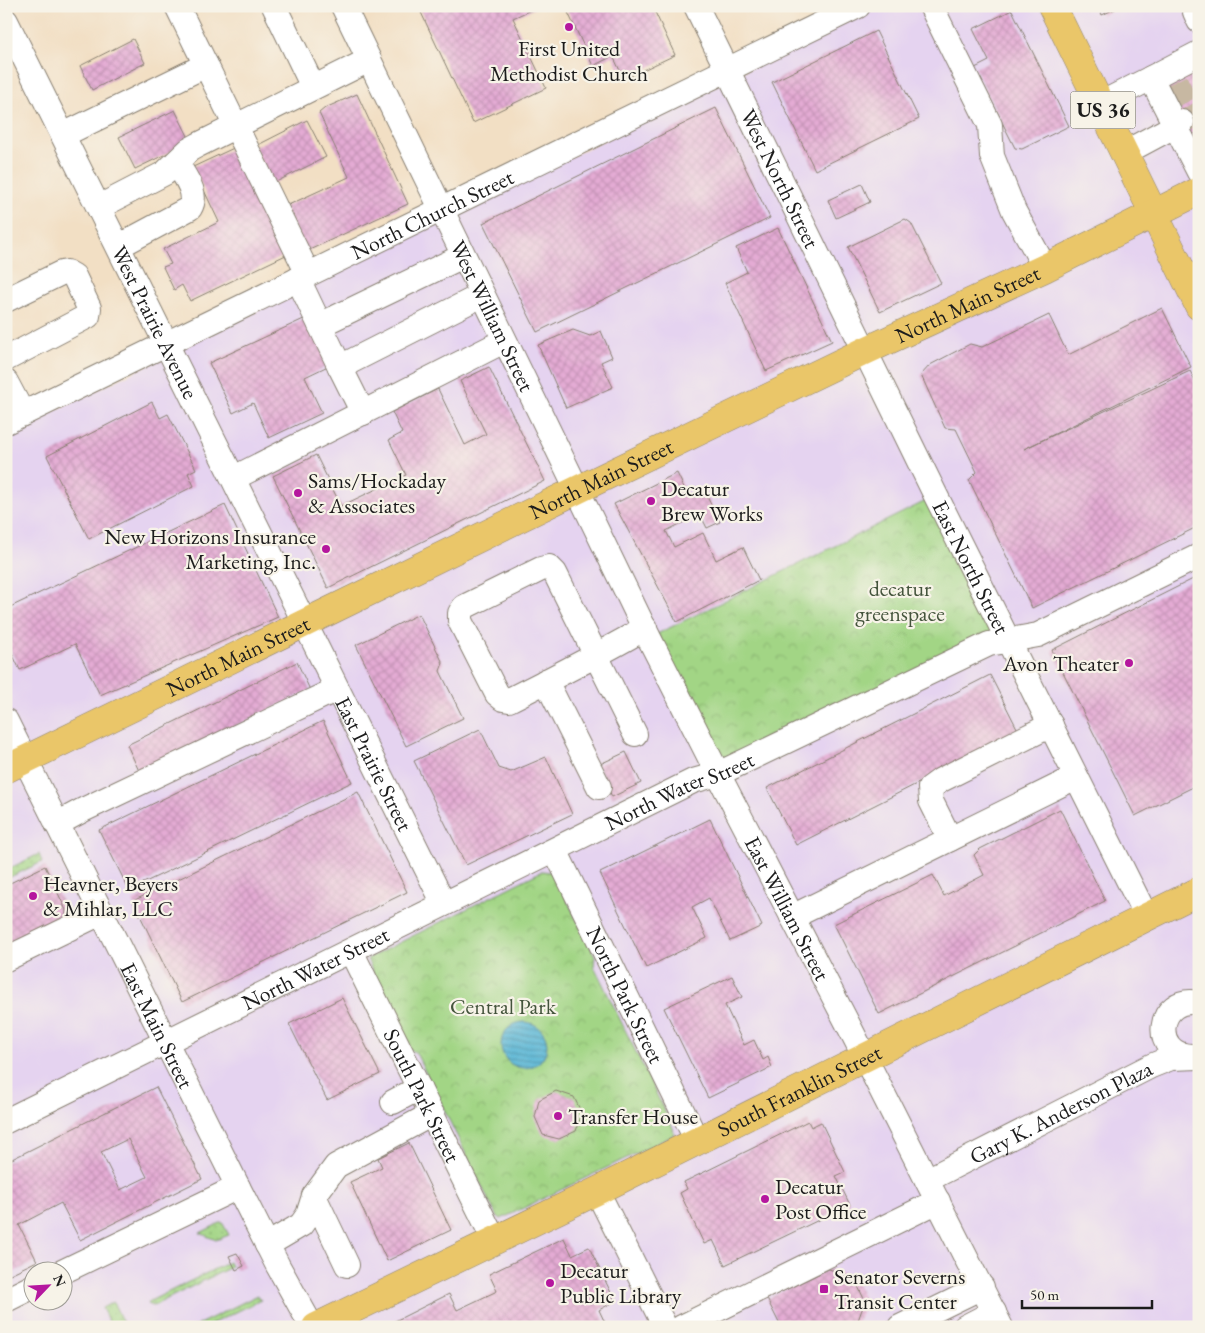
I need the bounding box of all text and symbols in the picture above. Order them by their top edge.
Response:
marker: First United Methodist Church [563,21,575,33]
place label: First United Methodist Church [490,34,648,88]
road number: US 36 [1070,92,1136,128]
street label: West North Street [734,104,826,253]
street label: North Church Street [346,162,518,266]
street label: West William Street [444,235,541,396]
street label: West Prairie Avenue [105,241,205,404]
street label: North Main Street [890,258,1045,350]
street label: North Main Street [524,432,678,526]
place label: Sams/Hockaday & Associates [308,466,446,520]
place label: Decatur Brew Works [661,474,763,528]
marker: Sams/Hockaday & Associates [292,487,304,499]
marker: Decatur Brew Works [645,495,657,507]
street label: East North Street [925,496,1017,639]
place label: New Horizons Insurance Marketing, Inc. [104,522,316,576]
marker: New Horizons Insurance Marketing, Inc. [320,543,332,555]
park label: decatur greenspace [855,574,945,628]
street label: North Main Street [161,609,315,704]
place label: Avon Theater [1002,649,1120,678]
marker: Avon Theater [1123,657,1135,669]
street label: East Prairie Street [328,692,420,836]
street label: North Water Street [600,745,759,837]
street label: East William Street [738,831,837,986]
place label: Heavner, Beyers & Mihlar, LLC [43,869,178,923]
marker: Heavner, Beyers & Mihlar, LLC [27,890,39,902]
street label: North Water Street [237,920,394,1017]
street label: North Park Street [580,922,671,1068]
street label: East Main Street [114,958,201,1093]
park label: Central Park [450,992,557,1021]
street label: South Park Street [377,1024,467,1167]
street label: South Franklin Street [712,1038,886,1144]
street label: Gary K. Anderson Plaza [965,1054,1157,1171]
place label: Transfer House [568,1102,699,1131]
marker: Transfer House [552,1110,564,1122]
place label: Decatur Post Office [775,1172,867,1226]
marker: Decatur Post Office [759,1193,771,1205]
place label: Decatur Public Library [560,1256,682,1310]
north arrow [22,1260,72,1310]
place label: Senator Severns Transit Center [834,1262,965,1316]
text: N [49,1272,71,1290]
marker: Decatur Public Library [544,1277,556,1289]
scale bar [1022,1278,1152,1310]
marker: Senator Severns Transit Center [818,1283,830,1295]
text: 50 m [1030,1285,1059,1304]

